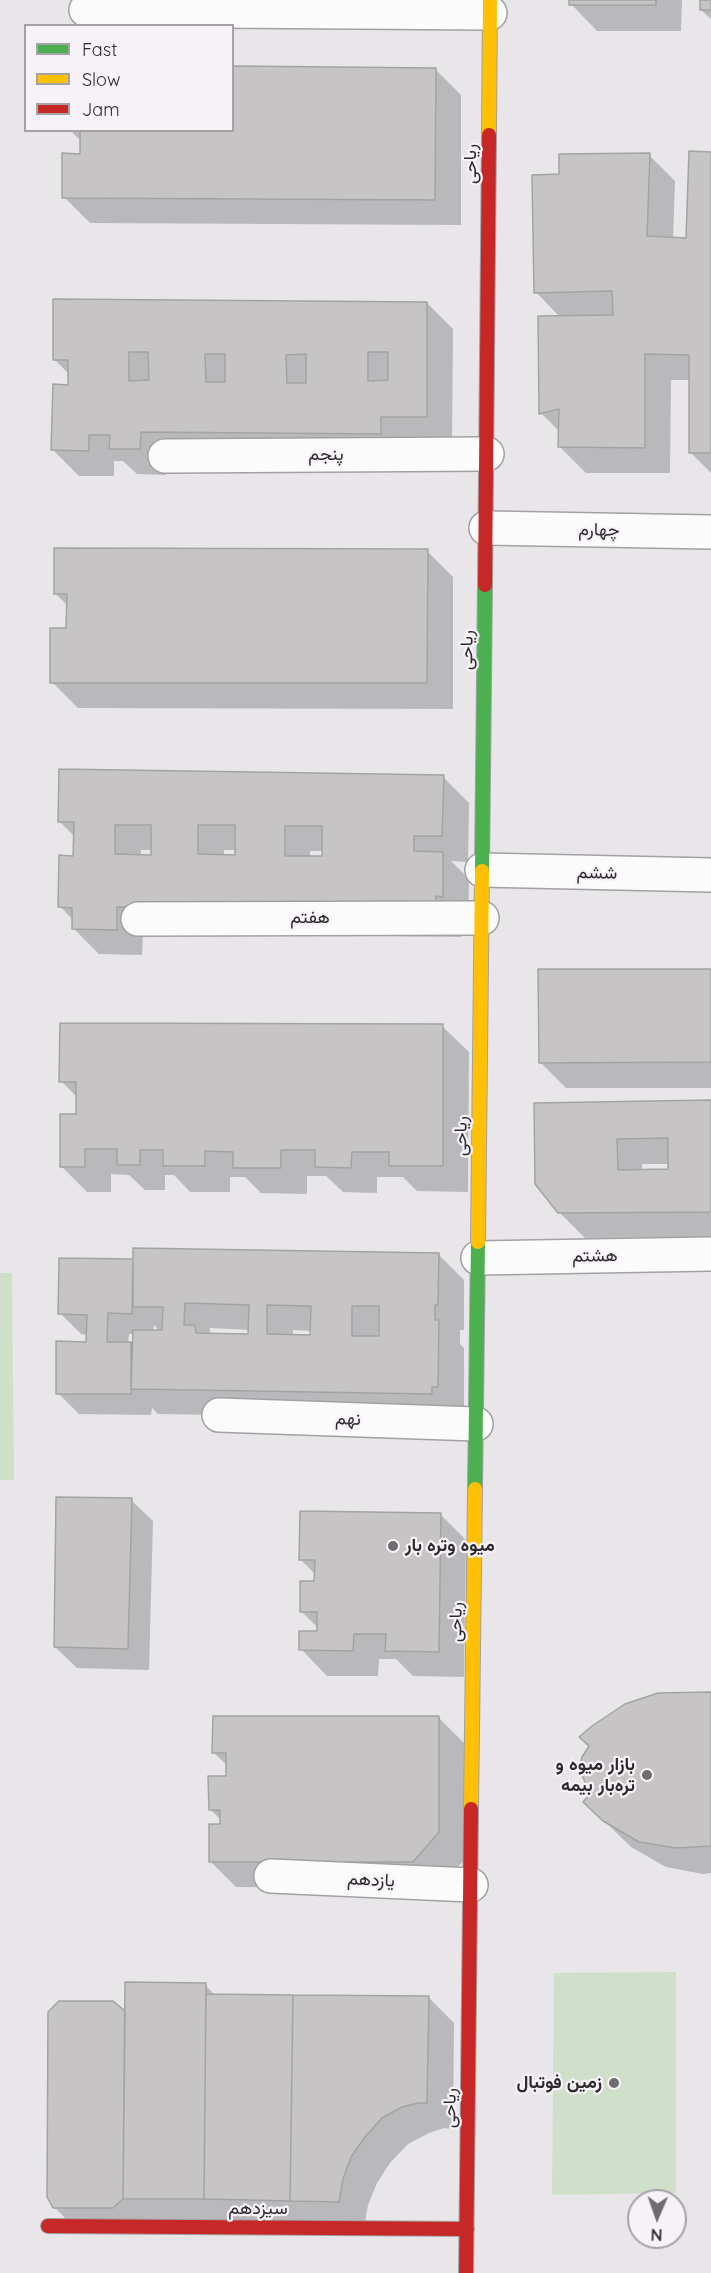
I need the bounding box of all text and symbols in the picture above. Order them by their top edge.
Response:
legend [24,24,234,132]
text: Fast [82,38,117,61]
text: Slow [82,68,120,91]
text: Jam [82,98,120,121]
street label: ریاحی [460,144,482,184]
street label: پنجم [308,444,344,466]
street label: چهارم [578,519,620,541]
street label: ریاحی [456,630,478,670]
street label: ششم [576,862,618,884]
street label: هفتم [290,907,330,929]
street label: ریاحی [450,1116,472,1156]
street label: هشتم [572,1245,618,1267]
street label: نهم [335,1408,361,1430]
place label: میوه وتره بار [405,1535,495,1557]
marker: میوه وتره بار [386,1539,400,1553]
street label: ریاحی [445,1602,467,1642]
place label: بازار میوه و تره‌بار بیمه [556,1754,635,1796]
marker: بازار میوه و تره‌بار بیمه [640,1768,654,1782]
street label: یازدهم [347,1868,395,1892]
place label: زمین فوتبال [516,2072,602,2094]
marker: زمین فوتبال [607,2076,621,2090]
street label: ریاحی [439,2088,461,2128]
north arrow [627,2189,687,2249]
street label: سیزدهم [228,2198,288,2220]
text: N [650,2225,663,2245]

